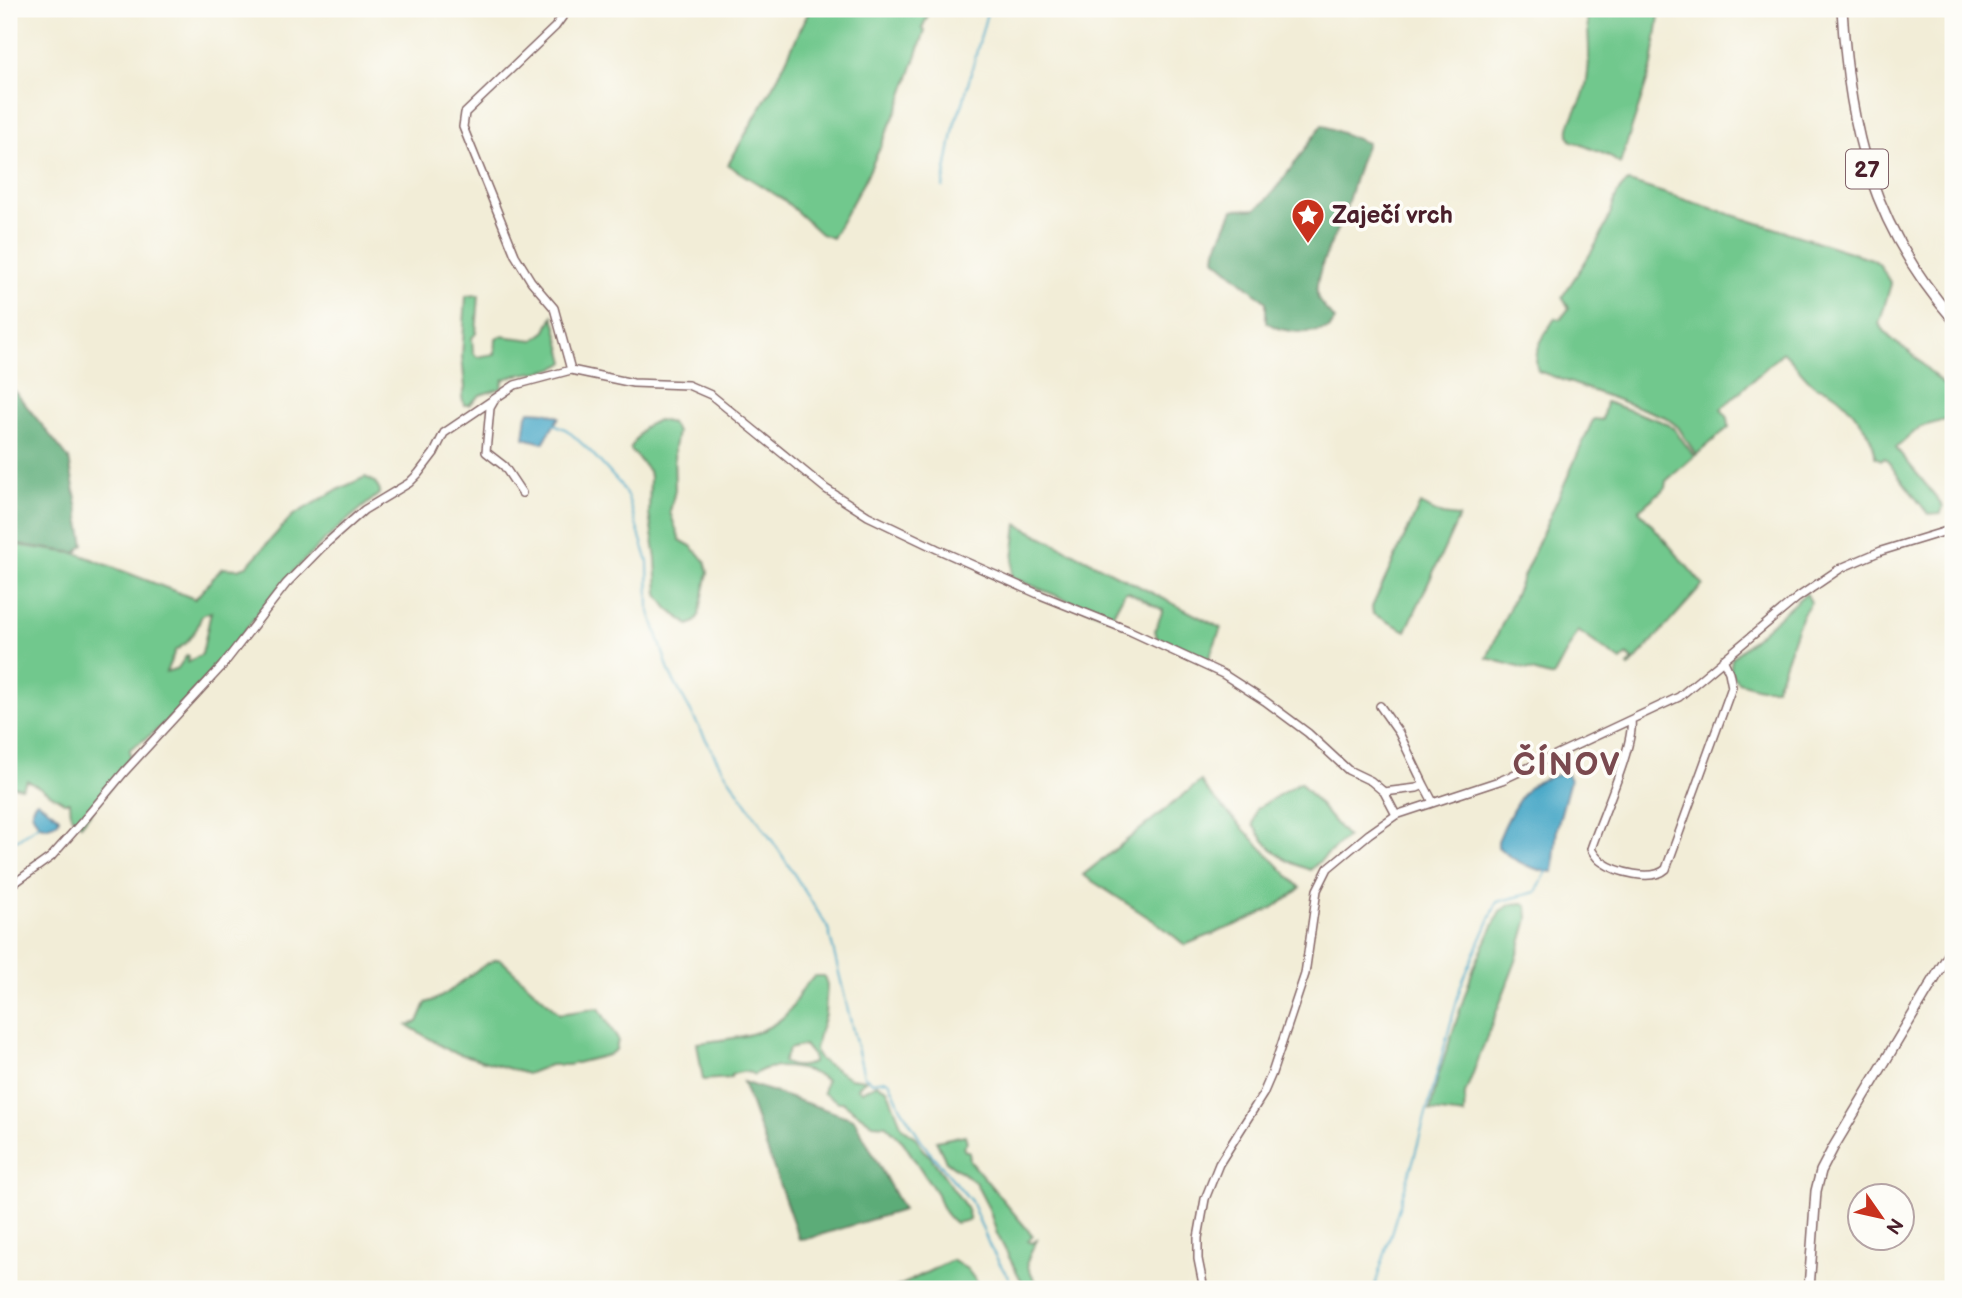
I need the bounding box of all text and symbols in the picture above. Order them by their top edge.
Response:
road number: 27 [1846,150,1888,188]
place icon: Zaječí vrch [1289,196,1327,245]
place label: Zaječí vrch [1332,201,1453,230]
district label: ČÍNOV [1513,743,1621,785]
north arrow [1846,1182,1916,1252]
text: N [1880,1213,1907,1238]

